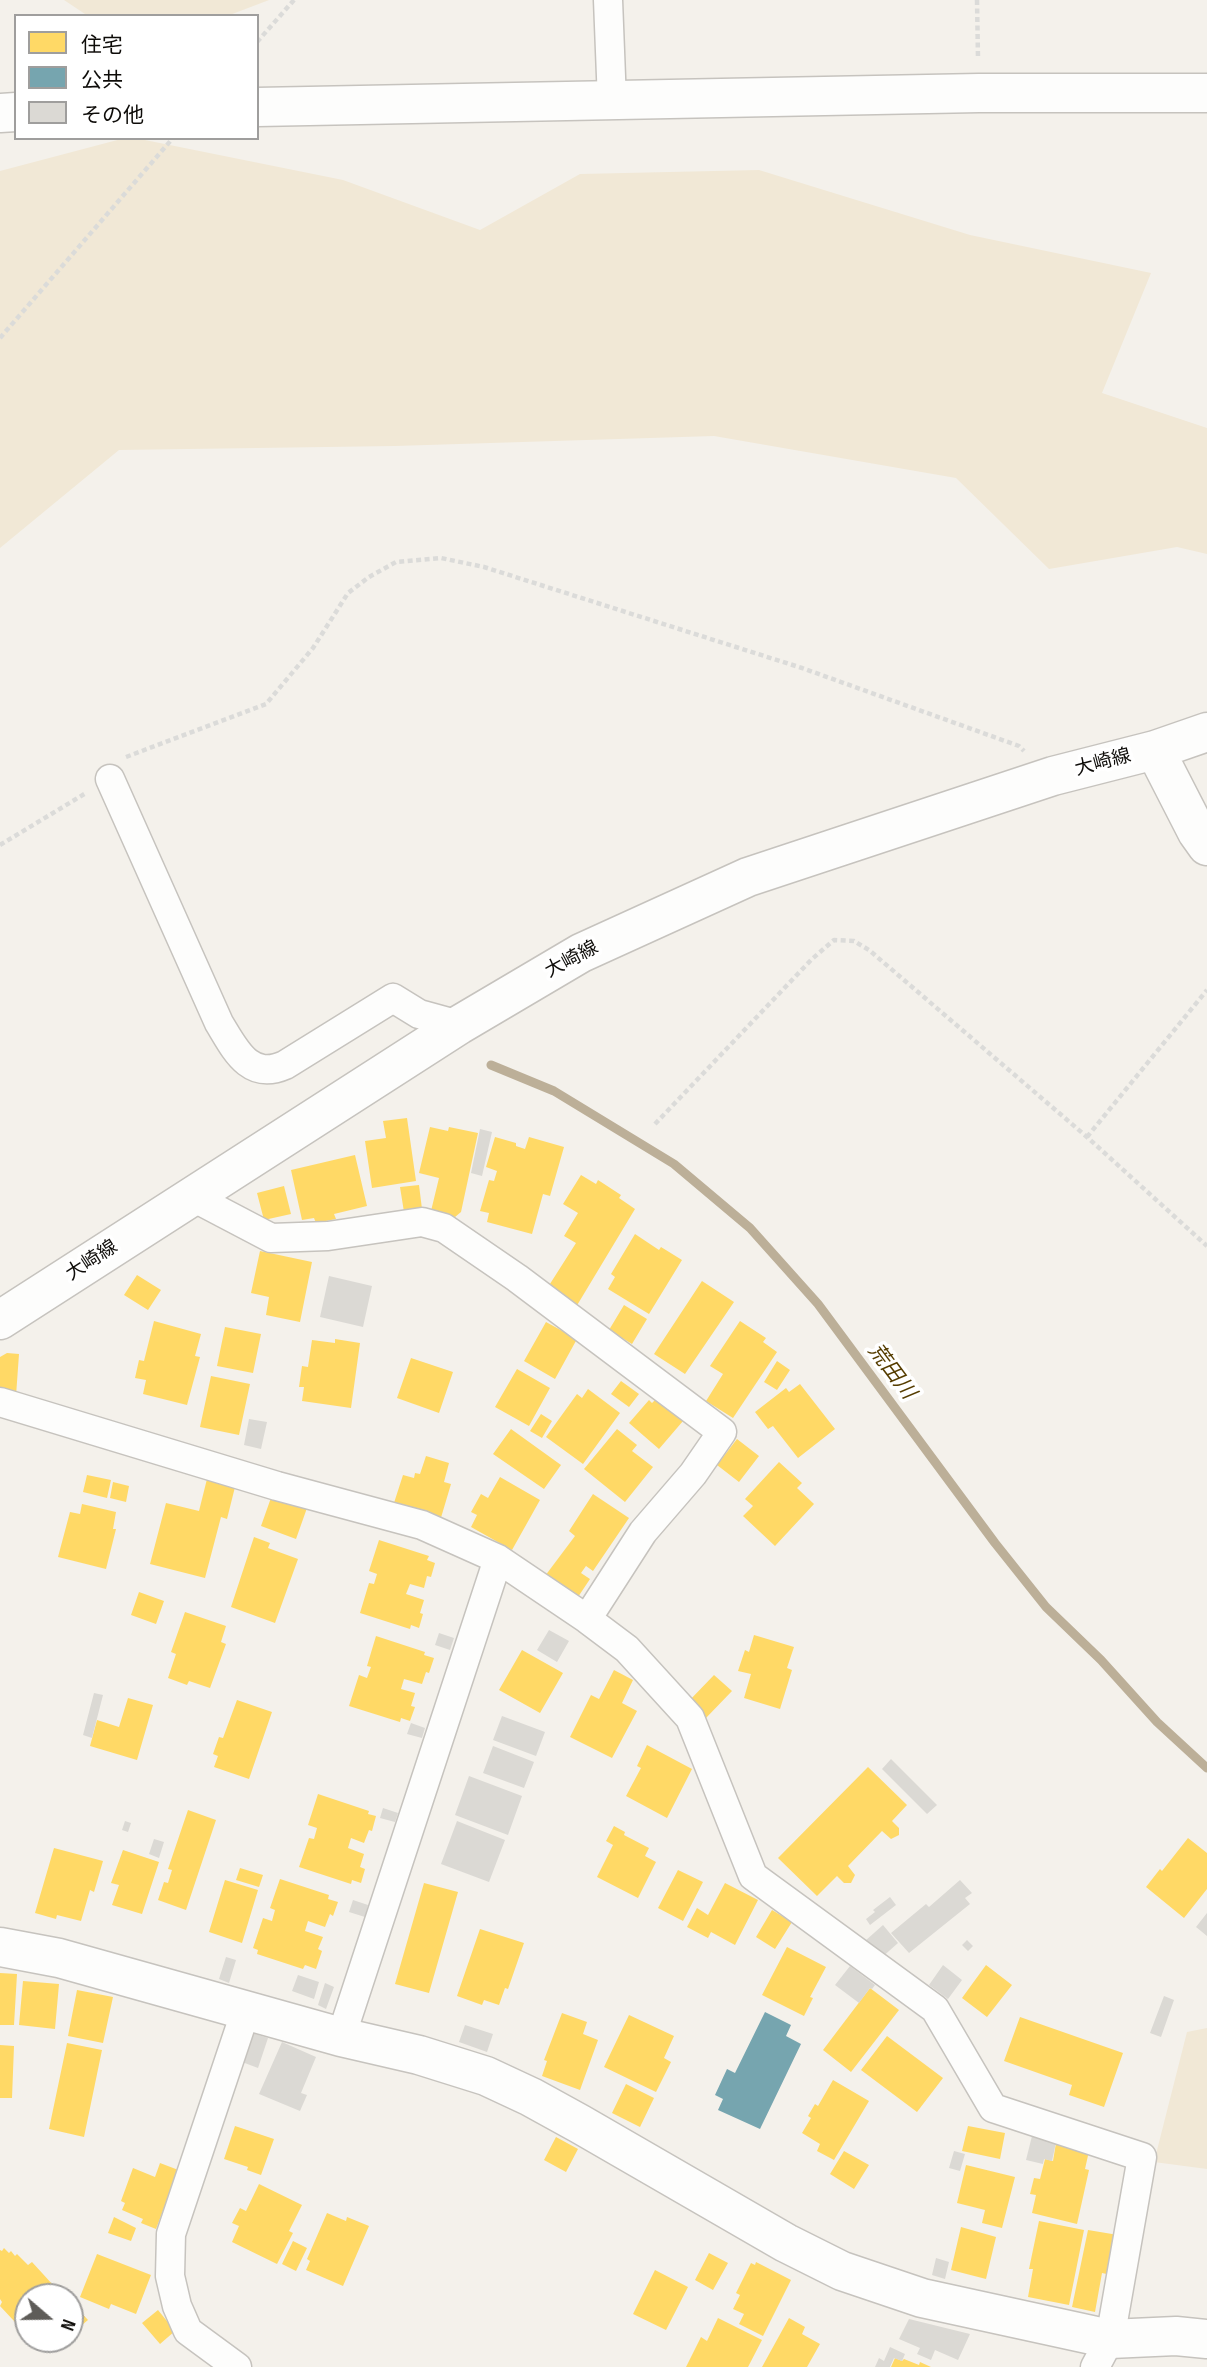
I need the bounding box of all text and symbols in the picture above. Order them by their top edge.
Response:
legend [14,14,259,140]
text: 住宅 [81,33,123,58]
text: 公共 [81,68,123,93]
text: その他 [81,103,144,128]
street label: 大崎線 [1073,745,1133,781]
street label: 大崎線 [541,937,603,983]
street label: 大崎線 [62,1236,122,1286]
water label: 荒田川 [862,1339,920,1405]
north arrow [14,2283,84,2353]
text: N [55,2316,80,2333]

